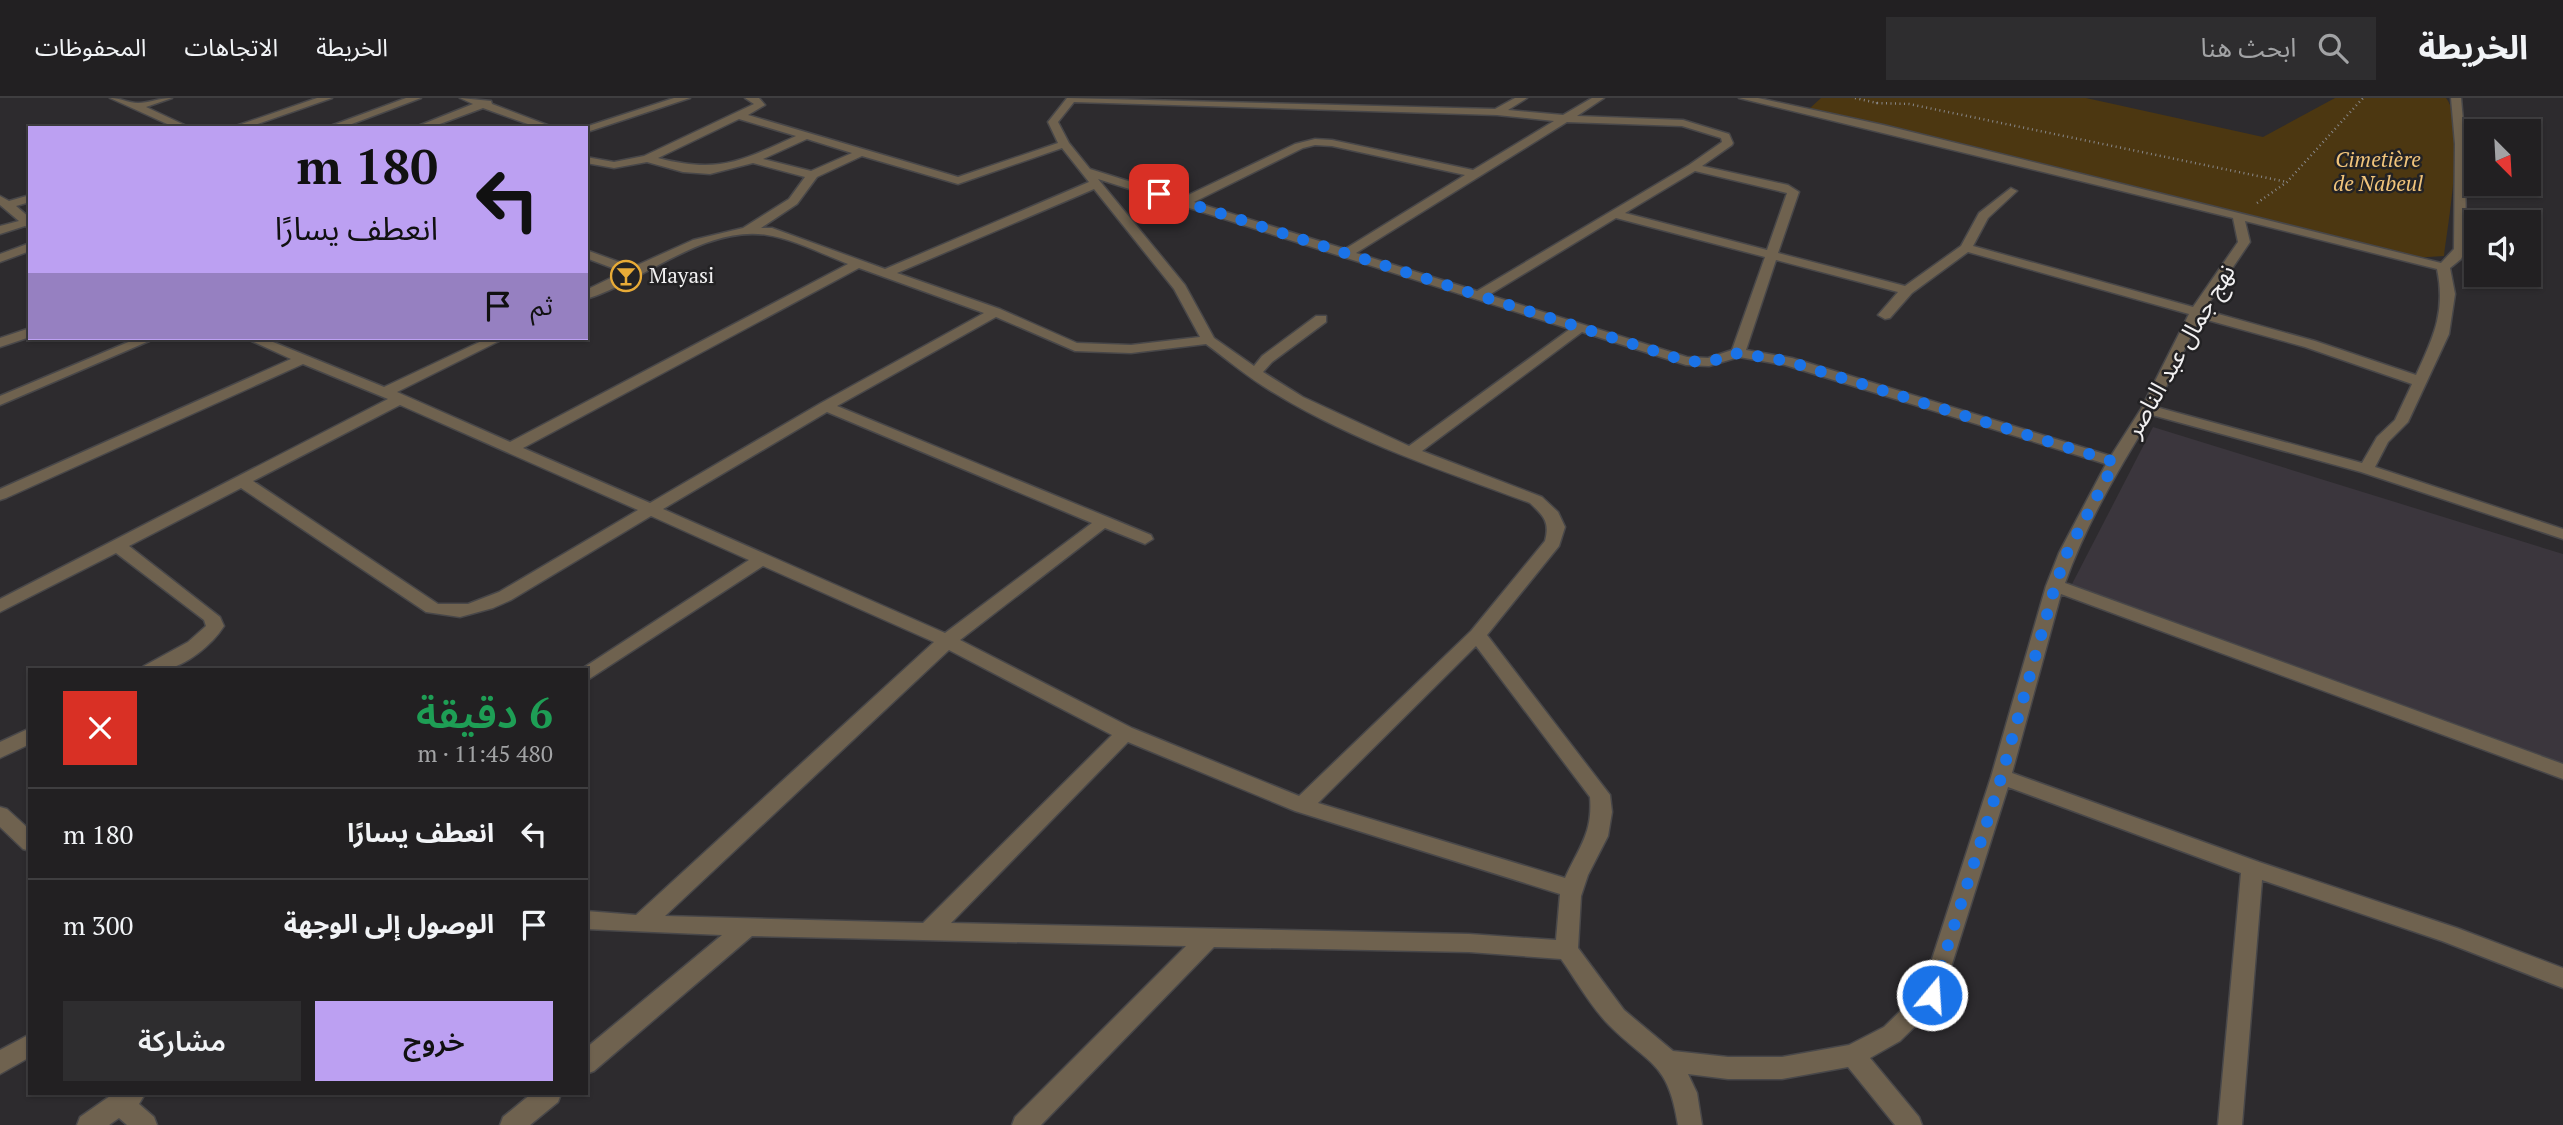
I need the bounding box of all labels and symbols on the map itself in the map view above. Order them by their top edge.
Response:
north arrow [2464,119,2541,196]
park label: Cimetière de Nabeul [2333,145,2423,197]
pin [1129,164,1189,224]
street label: نهج جمال عبد الناصر [2116,258,2243,445]
bar icon: Mayasi [609,259,643,293]
place label: Mayasi [649,261,714,289]
position arrow [1895,958,1969,1032]

